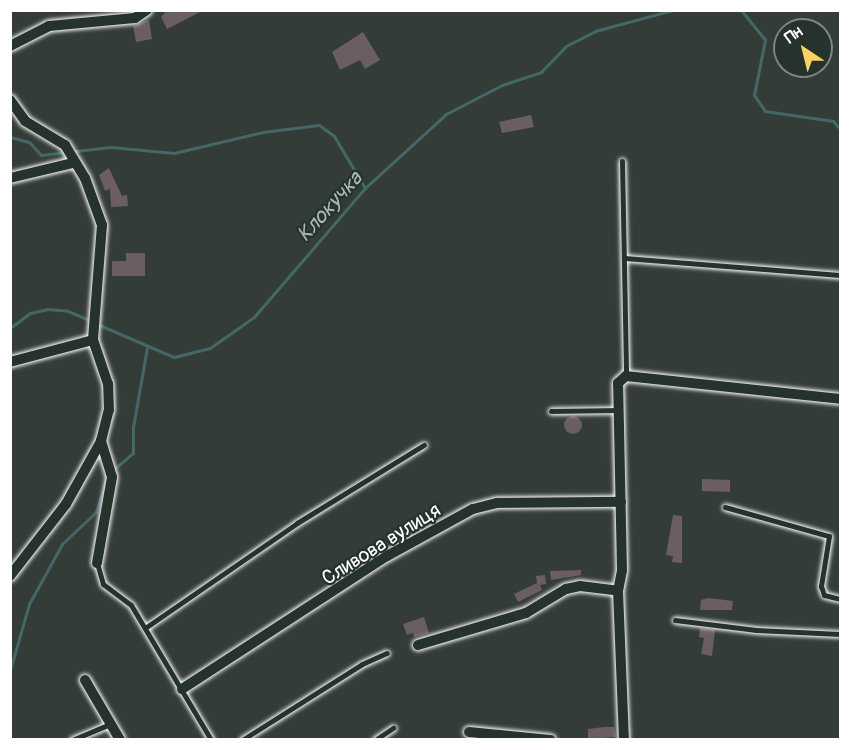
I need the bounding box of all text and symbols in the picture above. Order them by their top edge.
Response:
north arrow [773,18,833,78]
text: Пн [781,22,807,48]
water label: Клокучка [292,167,368,247]
street label: Сливова вулиця [317,498,445,590]

